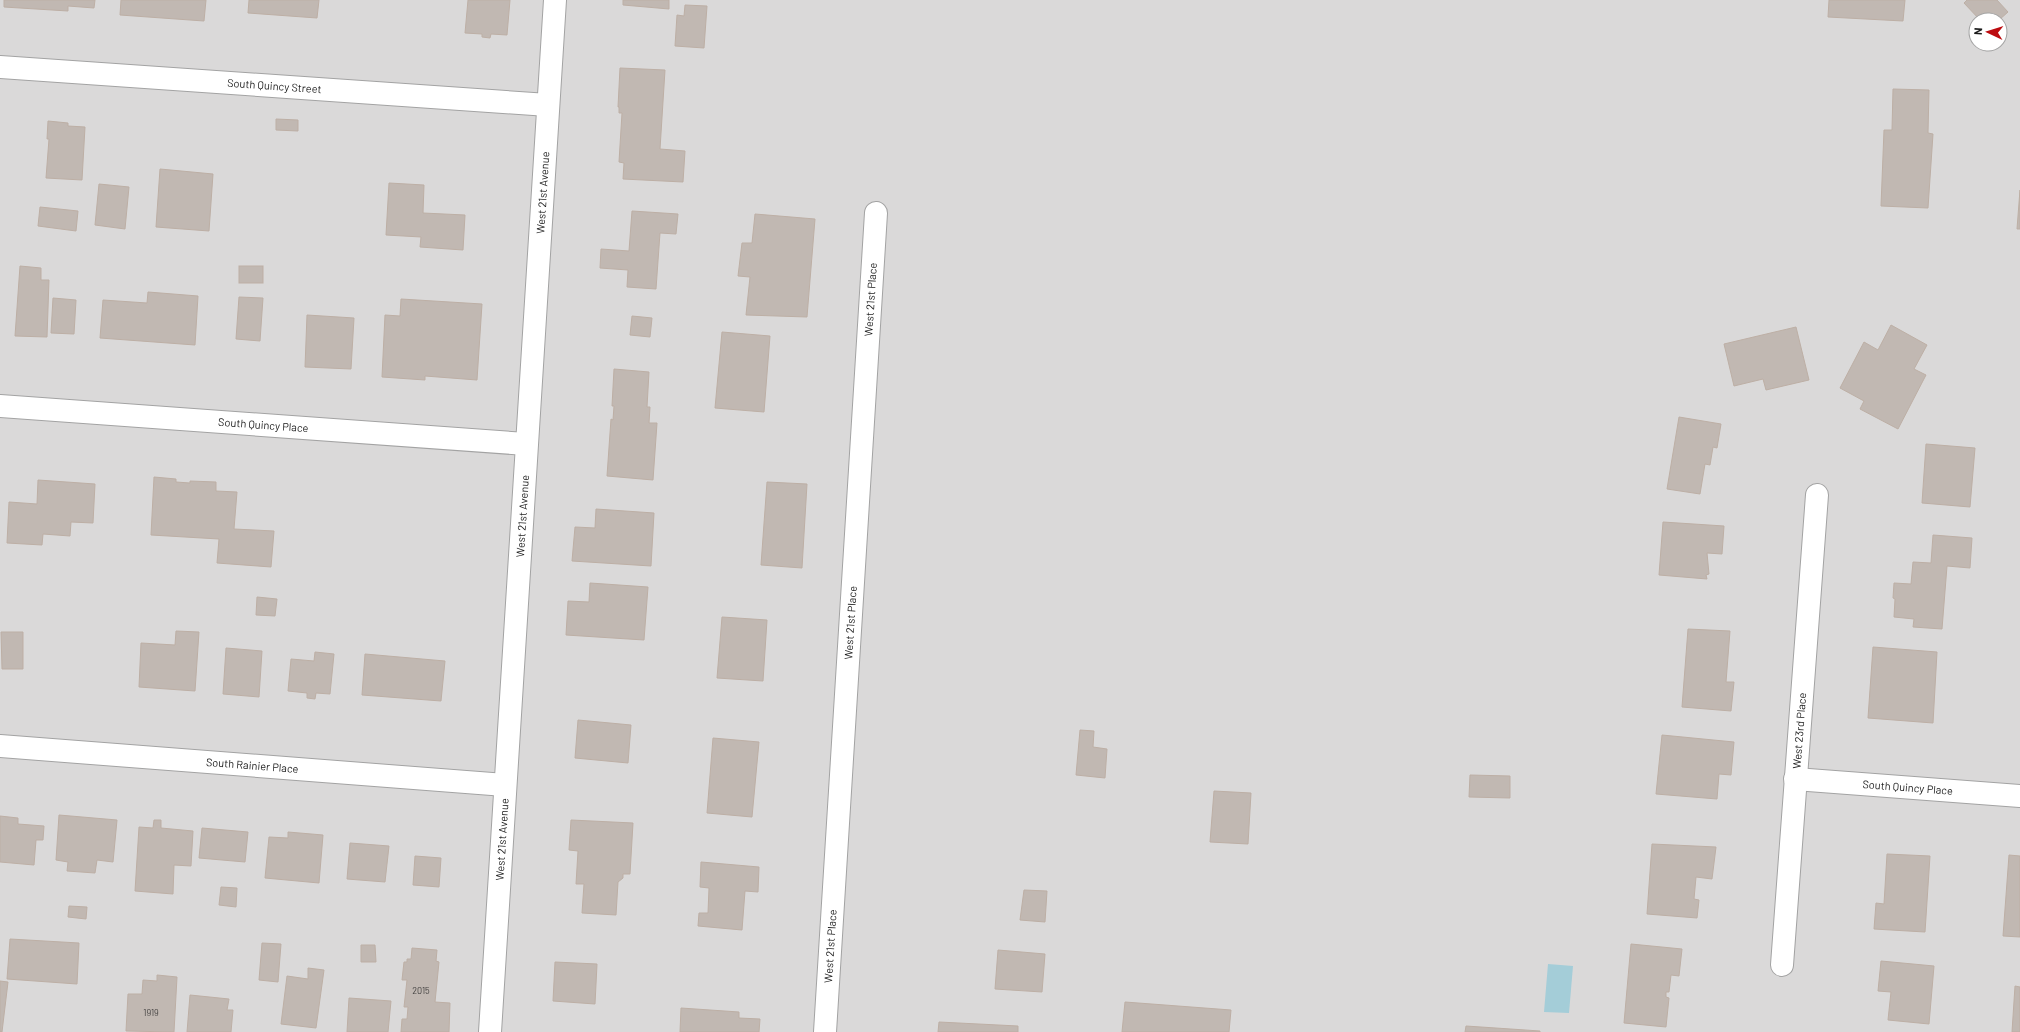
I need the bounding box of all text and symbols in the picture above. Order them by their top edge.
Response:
north arrow [1968,12,2008,52]
text: N [1971,27,1984,35]
street label: South Quincy Street [227,76,322,95]
street label: West 21st Avenue [533,151,551,234]
street label: West 21st Place [861,262,879,337]
street label: South Quincy Place [218,415,309,434]
street label: West 21st Avenue [513,474,531,558]
street label: West 21st Place [841,585,859,660]
street label: West 23rd Place [1790,692,1808,769]
street label: South Rainier Place [206,755,299,775]
street label: South Quincy Place [1862,777,1954,797]
street label: West 21st Avenue [493,798,511,881]
street label: West 21st Place [821,909,839,983]
house number: 2015 [412,985,430,996]
house number: 1919 [143,1007,159,1018]

